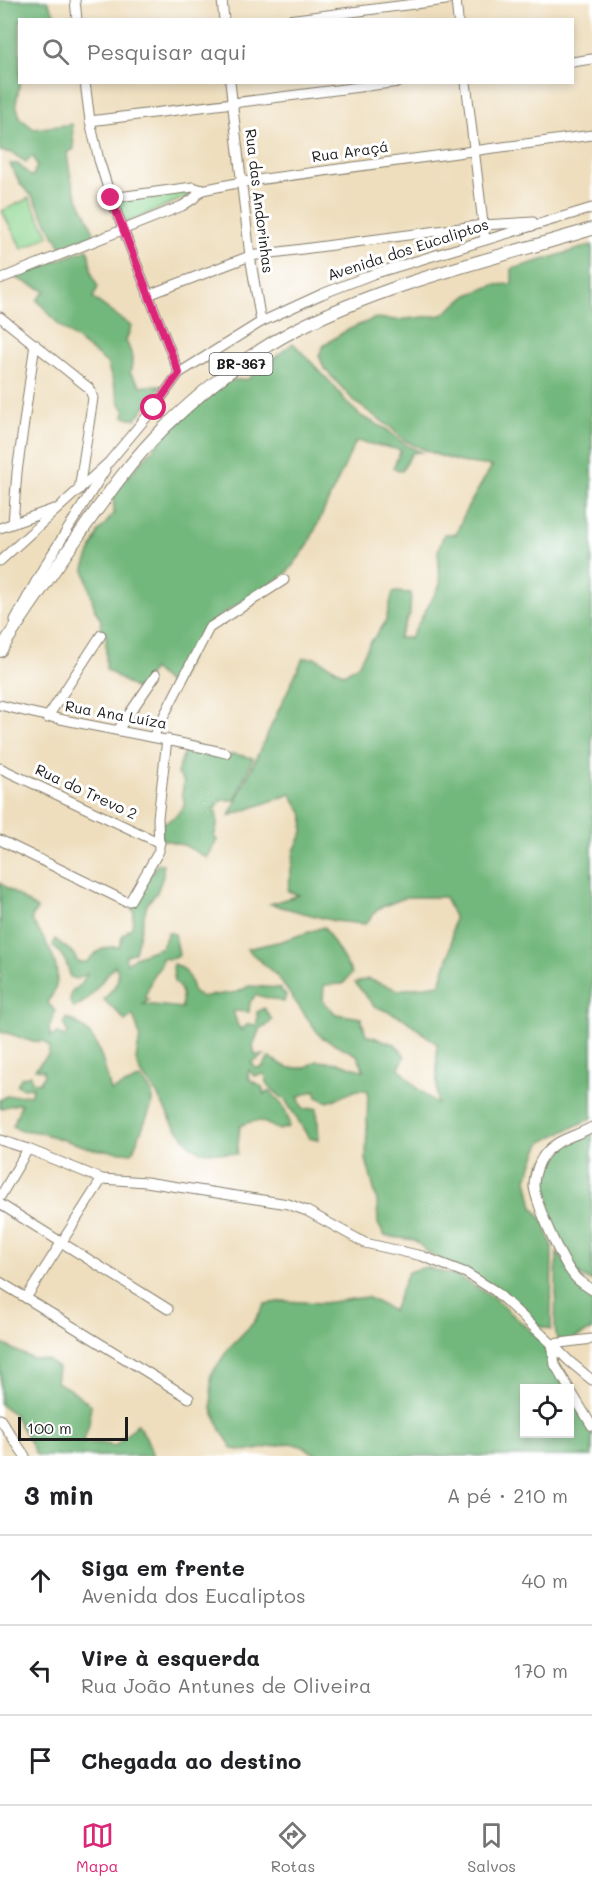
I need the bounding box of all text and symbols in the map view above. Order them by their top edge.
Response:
search box [18,18,574,84]
icon: search [39,35,72,68]
text: Pesquisar aqui [87,37,247,66]
street label: Rua das Andorinhas [241,127,279,274]
street label: Rua Araçá [310,136,390,166]
route end [97,184,123,210]
street label: Avenida dos Eucaliptos [324,214,491,285]
road number: BR-367 [210,353,272,375]
route start [140,394,166,420]
street label: Rua Ana Luíza [64,695,169,733]
street label: Rua do Trevo 2 [32,759,141,823]
map controls [520,1384,574,1438]
button: locate [520,1384,574,1438]
scale bar [18,1414,128,1442]
text: 100 m [27,1417,72,1438]
text: 3 min [24,1478,93,1512]
text: A pé · 210 m [447,1482,568,1508]
text: Siga em frente [81,1553,245,1582]
icon: ahead [24,1564,57,1597]
text: 40 m [522,1567,568,1593]
text: Avenida dos Eucaliptos [81,1582,306,1608]
text: Vire à esquerda [81,1643,260,1672]
icon: left [24,1654,57,1687]
text: 170 m [513,1657,568,1683]
text: Rua João Antunes de Oliveira [81,1672,371,1698]
icon: arrive [24,1744,57,1777]
text: Chegada ao destino [81,1746,301,1775]
tab: Mapa [76,1819,119,1876]
tab: Rotas [271,1819,315,1876]
tab: Salvos [467,1819,516,1876]

